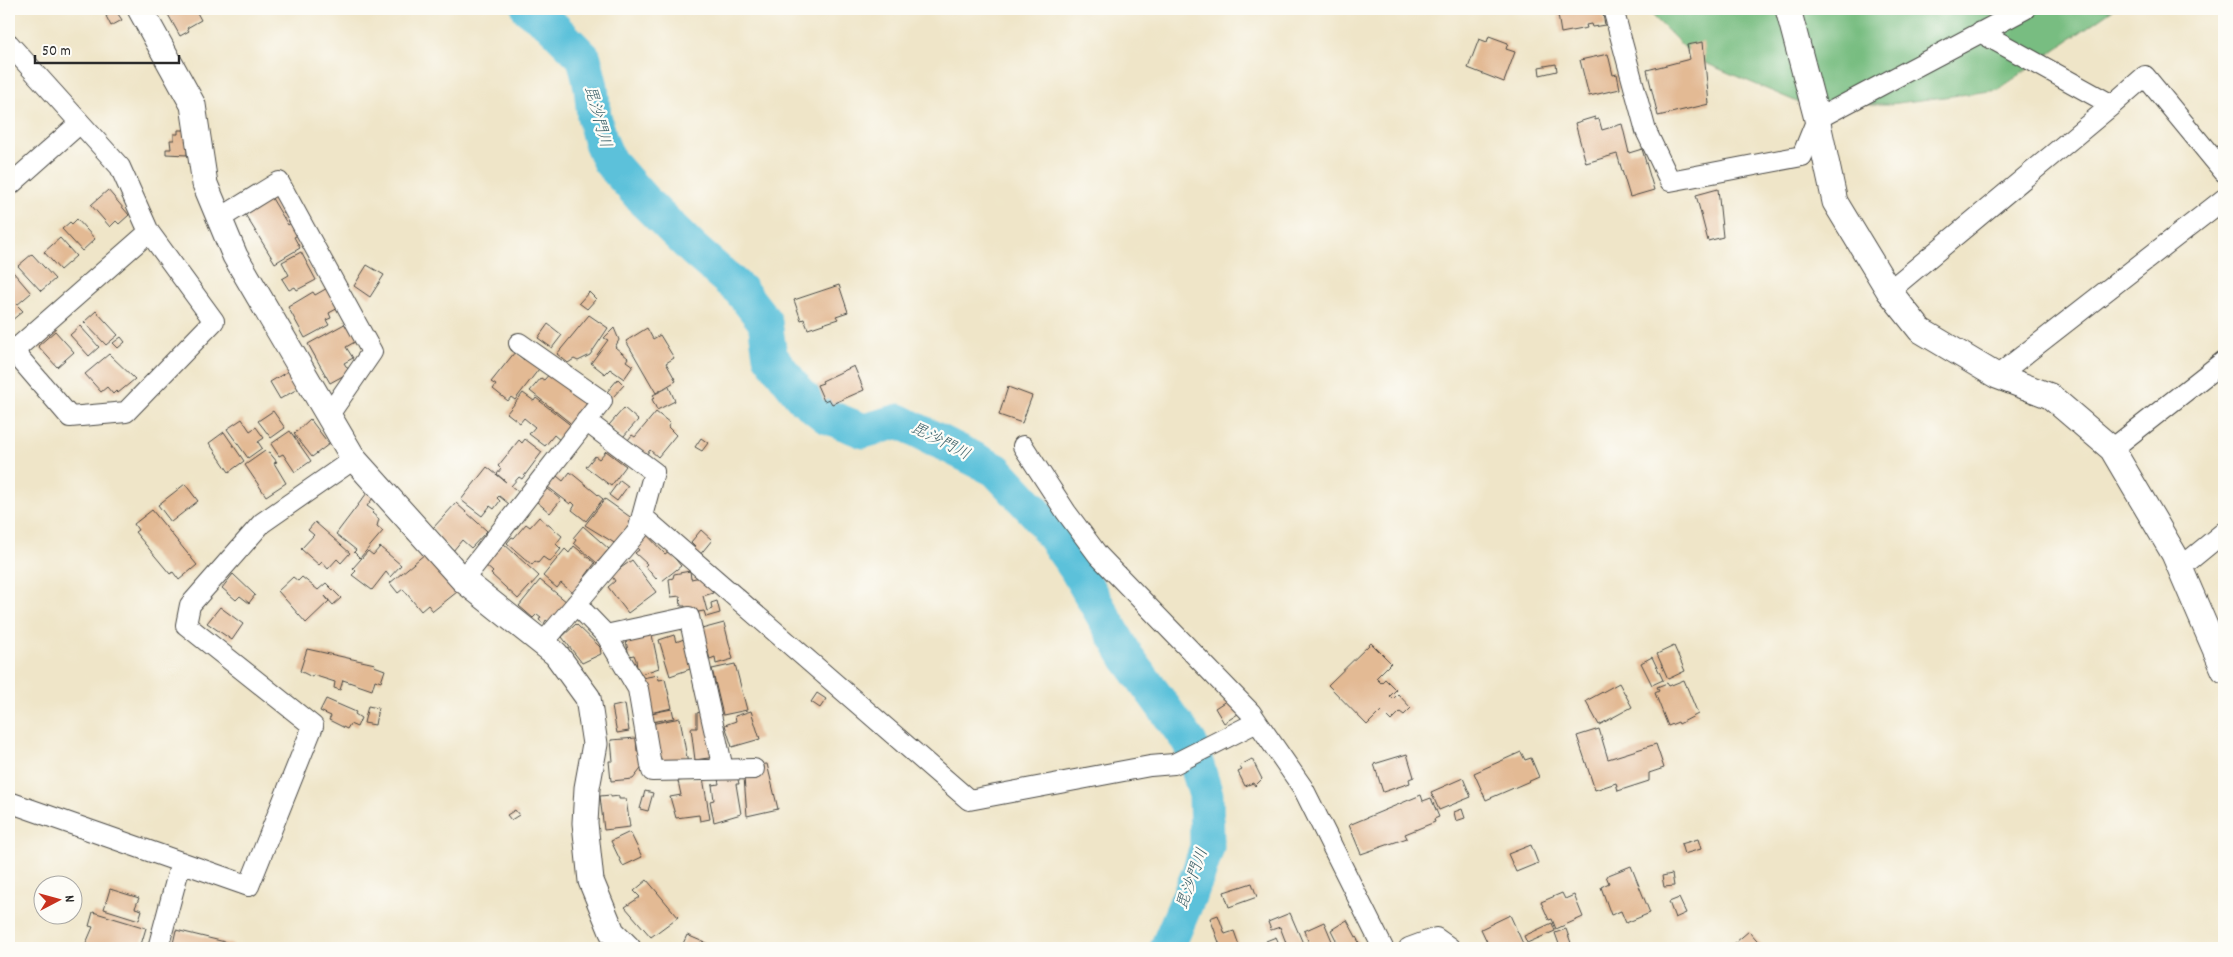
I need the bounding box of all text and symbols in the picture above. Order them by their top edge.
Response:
scale bar [35,32,179,64]
text: 50 m [42,41,71,63]
water label: 毘沙門川 [578,83,616,151]
water label: 毘沙門川 [906,417,974,467]
water label: 毘沙門川 [1171,845,1215,913]
north arrow [32,874,82,924]
text: N [59,894,79,903]

